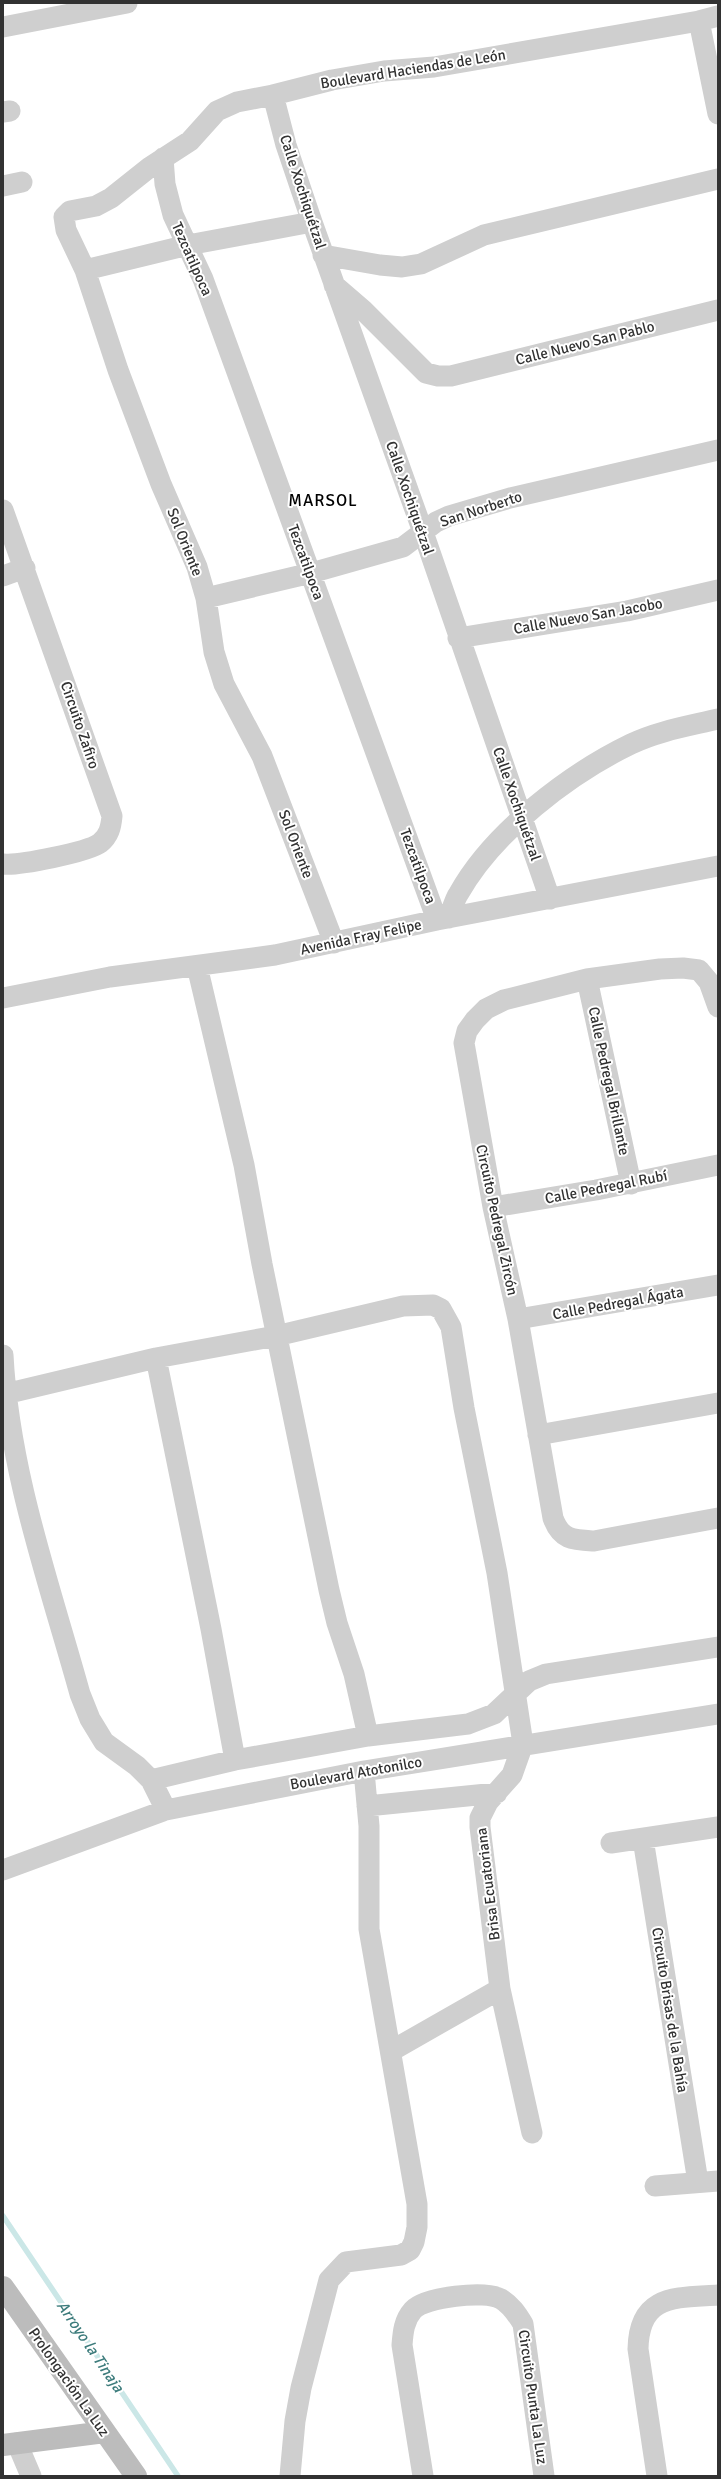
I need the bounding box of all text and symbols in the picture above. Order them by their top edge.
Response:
street label: Boulevard Haciendas de León [319,45,507,93]
street label: Calle Xochiquétzal [276,133,330,251]
street label: Tezcatilpoca [168,219,216,299]
street label: Calle Nuevo San Pablo [514,317,656,369]
street label: Calle Xochiquétzal [382,439,438,557]
street label: San Norberto [438,487,524,531]
district label: MARSOL [288,490,358,511]
street label: Sol Oriente [163,505,207,579]
street label: Tezcatilpoca [284,522,328,602]
street label: Calle Nuevo San Jacobo [512,594,664,638]
street label: Circuito Zafiro [57,679,103,771]
street label: Calle Xochiquétzal [489,745,545,863]
street label: Sol Oriente [275,807,317,881]
street label: Tezcatilpoca [396,826,440,906]
street label: Avenida Fray Felipe [299,915,423,959]
street label: Calle Pedregal Brillante [584,1005,634,1157]
street label: Circuito Pedregal Zircón [472,1143,522,1297]
street label: Calle Pedregal Rubí [543,1166,669,1208]
street label: Calle Pedregal Ágata [551,1282,685,1323]
street label: Boulevard Atotonilco [289,1753,424,1793]
street label: Brisa Ecuatoriana [472,1827,504,1941]
street label: Circuito Brisas de la Bahía [648,1926,692,2094]
water label: Arroyo la Tinaja [52,2297,129,2397]
street label: Prolongación La Luz [25,2324,113,2440]
street label: Circuito Punta La Luz [515,2329,551,2466]

